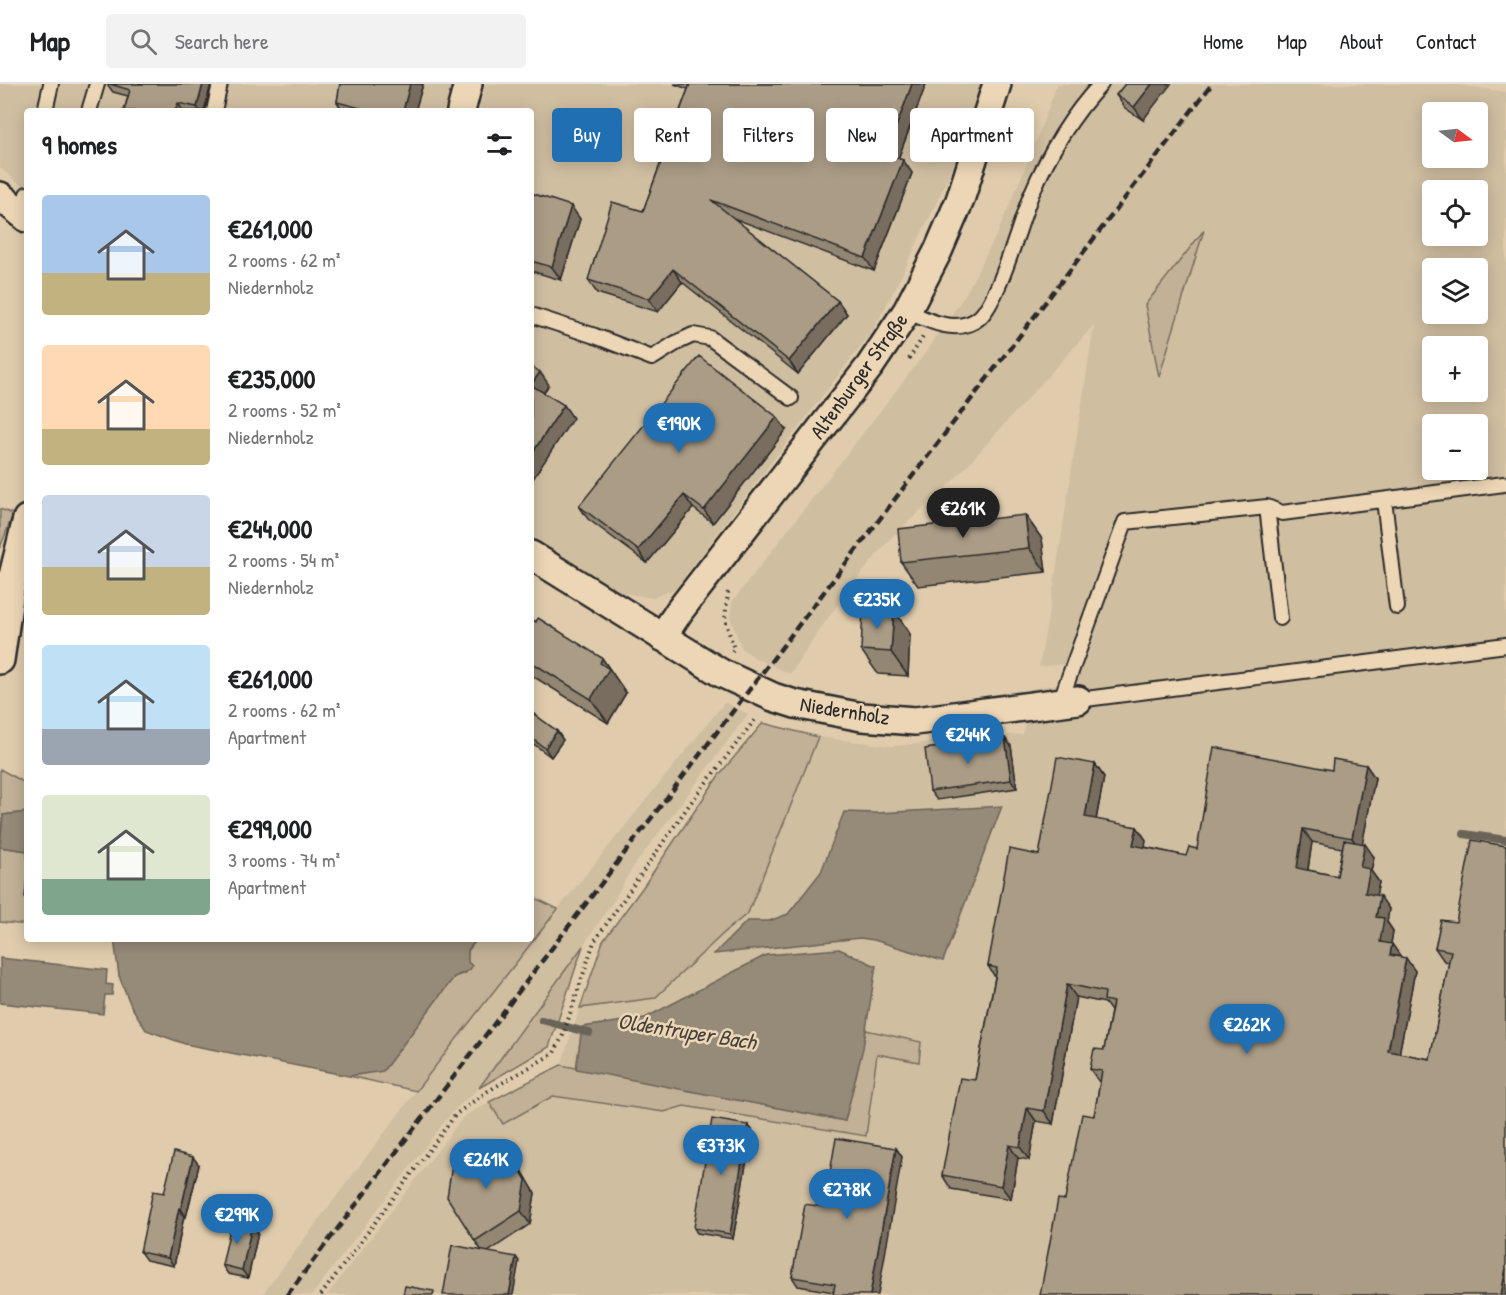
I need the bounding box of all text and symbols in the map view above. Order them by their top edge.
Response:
search box [106,14,526,68]
text: Map [30,22,70,60]
icon: search [127,25,160,58]
text: Search here [175,26,269,56]
text: Home [1203,27,1244,56]
text: Map [1277,27,1307,56]
text: About [1340,27,1383,56]
text: Contact [1416,27,1476,56]
north arrow [1422,102,1488,168]
map controls [1422,102,1488,480]
chip: Buy [552,108,622,162]
chip: Rent [634,108,711,162]
chip: Filters [723,108,814,162]
chip: New [826,108,898,162]
chip: Apartment [910,108,1034,162]
text: 9 homes [42,127,117,162]
icon: filters [483,128,516,161]
button: locate [1422,180,1488,246]
text: €261,000 [228,211,313,246]
icon: home [90,219,162,291]
text: 2 rooms · 62 m² [228,246,340,273]
button: layers [1422,258,1488,324]
text: Niedernholz [228,273,314,300]
street label: Altenburger Straße [803,307,914,445]
button: + [1422,336,1488,402]
text: €235,000 [228,361,316,396]
icon: home [90,369,162,441]
text: 2 rooms · 52 m² [228,396,341,423]
pin: €190K [637,403,721,454]
text: €190K [657,409,701,436]
button: − [1422,414,1488,480]
text: Niedernholz [228,423,314,450]
pin: €261K [921,488,1005,539]
text: €261K [941,494,985,521]
text: €244,000 [228,511,312,546]
icon: home [90,519,162,591]
text: 2 rooms · 54 m² [228,546,339,573]
text: Niedernholz [228,573,314,600]
pin: €235K [835,579,919,630]
text: €235K [854,585,900,612]
text: €261,000 [228,661,313,696]
icon: home [90,669,162,741]
street label: Niedernholz [798,689,892,732]
text: 2 rooms · 62 m² [228,696,340,723]
pin: €244K [926,714,1010,765]
text: €244K [946,720,990,747]
text: Apartment [228,723,306,750]
text: €299,000 [228,811,312,846]
icon: home [90,819,162,891]
text: 3 rooms · 74 m² [228,846,340,873]
text: Apartment [228,873,306,900]
pin: €262K [1205,1004,1289,1055]
water label: Oldentruper Bach [616,1005,760,1057]
text: €262K [1224,1010,1270,1037]
pin: €373K [679,1125,763,1176]
text: €373K [697,1131,745,1158]
pin: €261K [444,1139,528,1190]
text: €261K [464,1145,508,1172]
pin: €278K [805,1169,889,1220]
text: €278K [823,1175,871,1202]
pin: €299K [195,1194,279,1245]
text: €299K [215,1200,259,1227]

